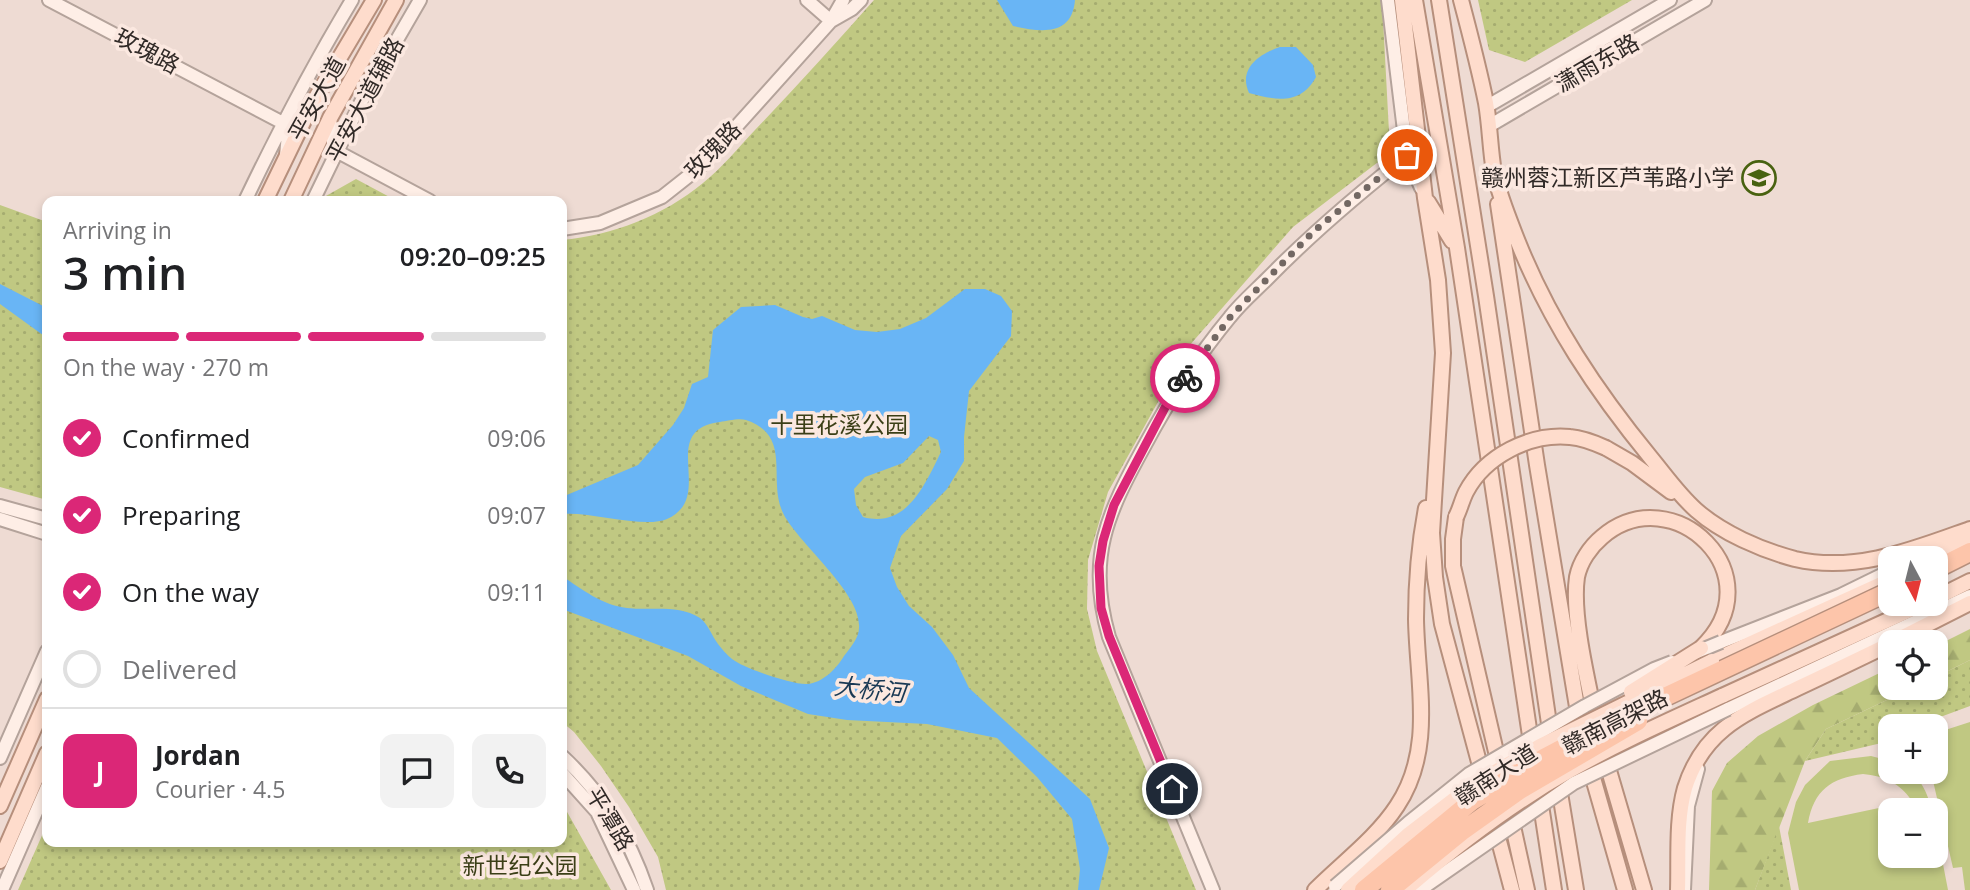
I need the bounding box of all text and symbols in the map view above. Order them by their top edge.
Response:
street label: 玫瑰路 [109,20,185,80]
street label: 潇雨东路 [1549,25,1644,99]
street label: 平安大道辅路 [318,31,411,168]
street label: 平安大道 [280,51,352,147]
street label: 玫瑰路 [677,113,748,185]
pin [1377,125,1437,185]
icon: bag [1388,136,1426,174]
school or university icon: 赣州蓉江新区芦苇路小学 [1740,159,1778,197]
place label: 赣州蓉江新区芦苇路小学 [1481,161,1734,193]
text: Arriving in [63,214,172,246]
text: 09:20–09:25 [400,238,546,274]
text: 3 min [63,241,187,303]
courier [1150,343,1220,413]
text: On the way · 270 m [63,351,269,383]
icon: bike [1166,359,1204,397]
park label: 十里花溪公园 [770,408,908,440]
icon: check [63,419,101,457]
text: Confirmed [122,420,250,456]
text: 09:06 [487,422,546,454]
icon: check [63,496,101,534]
text: Preparing [122,497,240,533]
text: 09:07 [487,499,546,531]
north arrow [1878,546,1948,616]
map controls [1878,546,1948,868]
icon: check [63,573,101,611]
text: On the way [122,574,259,610]
text: 09:11 [487,576,546,608]
button: locate [1878,630,1948,700]
text: Delivered [122,651,237,687]
water label: 大桥河 [833,668,912,709]
street label: 赣南高架路 [1556,681,1673,761]
button: + [1878,714,1948,784]
button: chat [380,734,454,808]
button: phone [472,734,546,808]
street label: 赣南大道 [1448,736,1543,813]
text: Jordan [155,737,241,773]
text: J [96,753,104,789]
pin [1142,759,1202,819]
icon: home [1153,770,1191,808]
text: Courier · 4.5 [155,773,285,805]
street label: 平潭路 [579,781,642,856]
button: − [1878,798,1948,868]
park label: 新世纪公园 [463,849,578,881]

